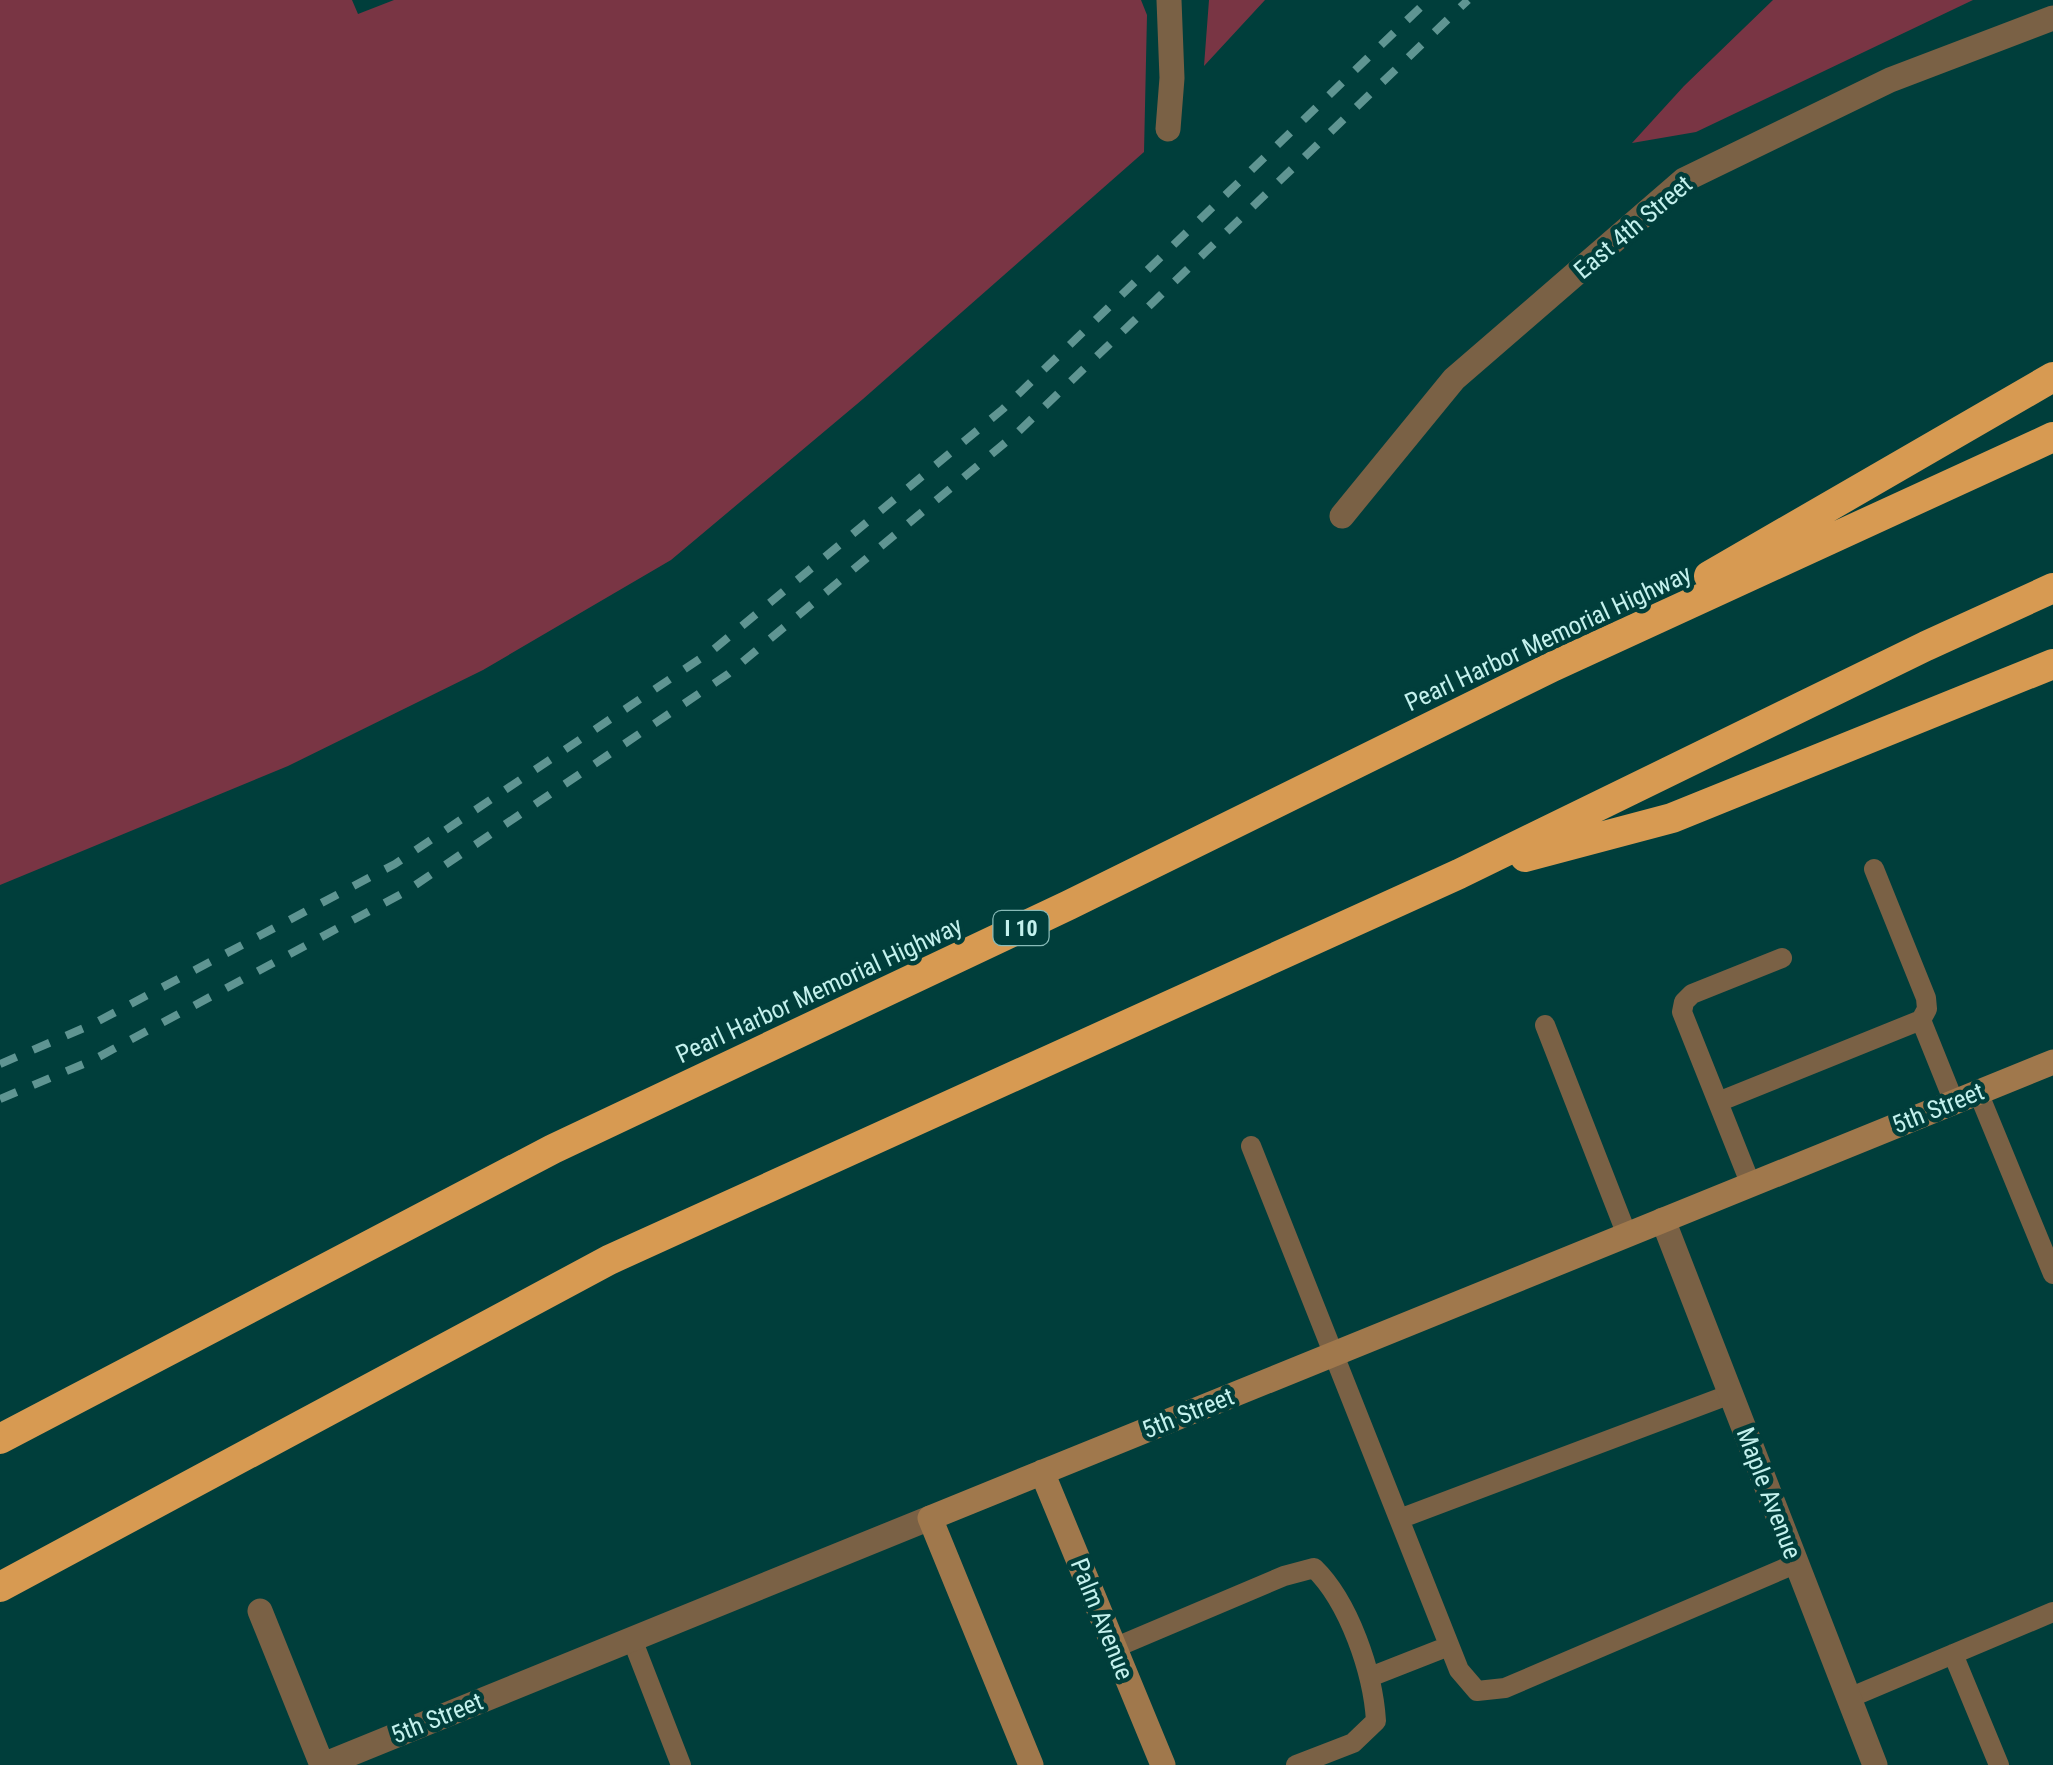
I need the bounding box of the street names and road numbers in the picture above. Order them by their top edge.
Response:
street label: East 4th Street [1568,169,1698,285]
street label: Pearl Harbor Memorial Highway [1400,559,1696,717]
street label: Pearl Harbor Memorial Highway [671,911,967,1069]
road number: I 10 [994,911,1048,945]
street label: 5th Street [1888,1077,1988,1139]
street label: 5th Street [1138,1382,1238,1444]
street label: Maple Avenue [1731,1423,1807,1563]
street label: Palm Avenue [1065,1554,1139,1684]
street label: 5th Street [387,1687,487,1749]

